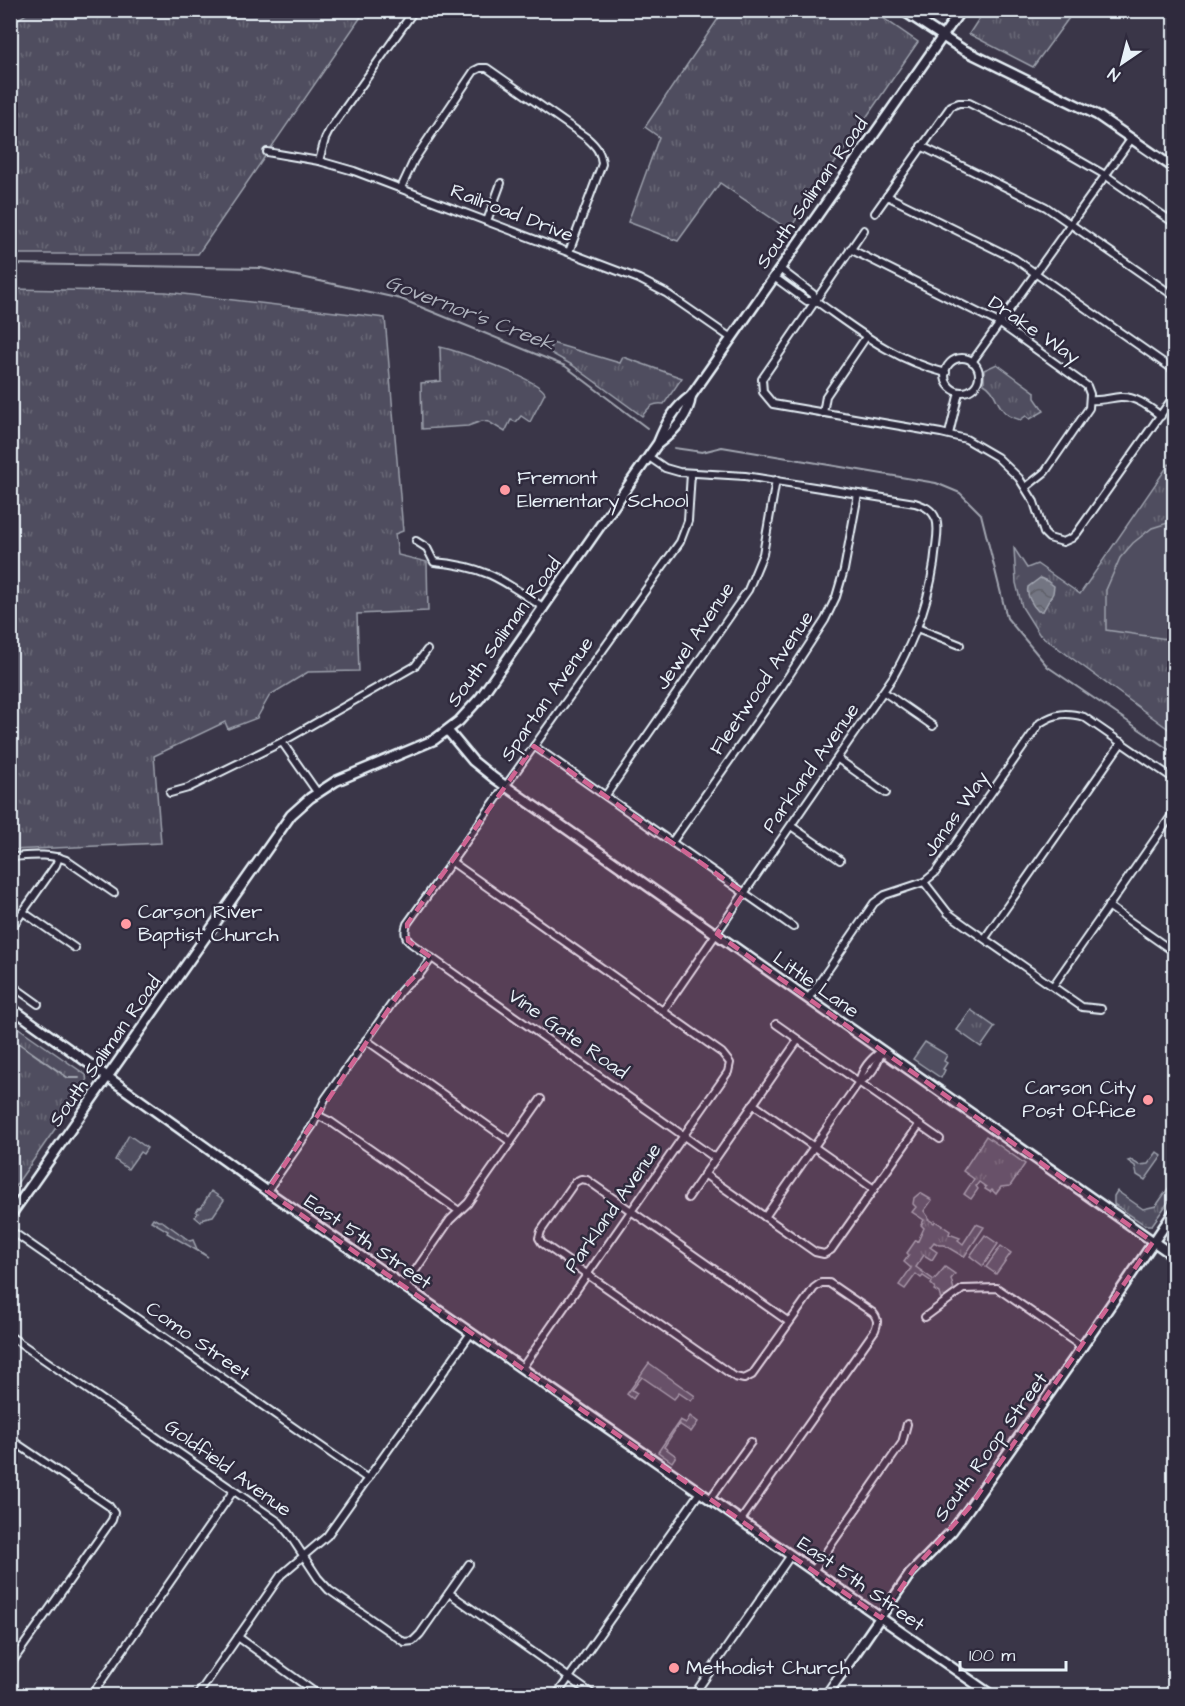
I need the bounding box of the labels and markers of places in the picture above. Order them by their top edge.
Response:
place label: Fremont Elementary School [517,464,689,516]
marker: Fremont Elementary School [498,483,512,497]
place label: Carson River Baptist Church [138,898,279,949]
marker: Carson River Baptist Church [119,917,133,931]
place label: Carson City Post Office [1022,1074,1136,1125]
marker: Carson City Post Office [1141,1093,1155,1107]
place label: Methodist Church [686,1654,850,1682]
marker: Methodist Church [667,1661,681,1675]

